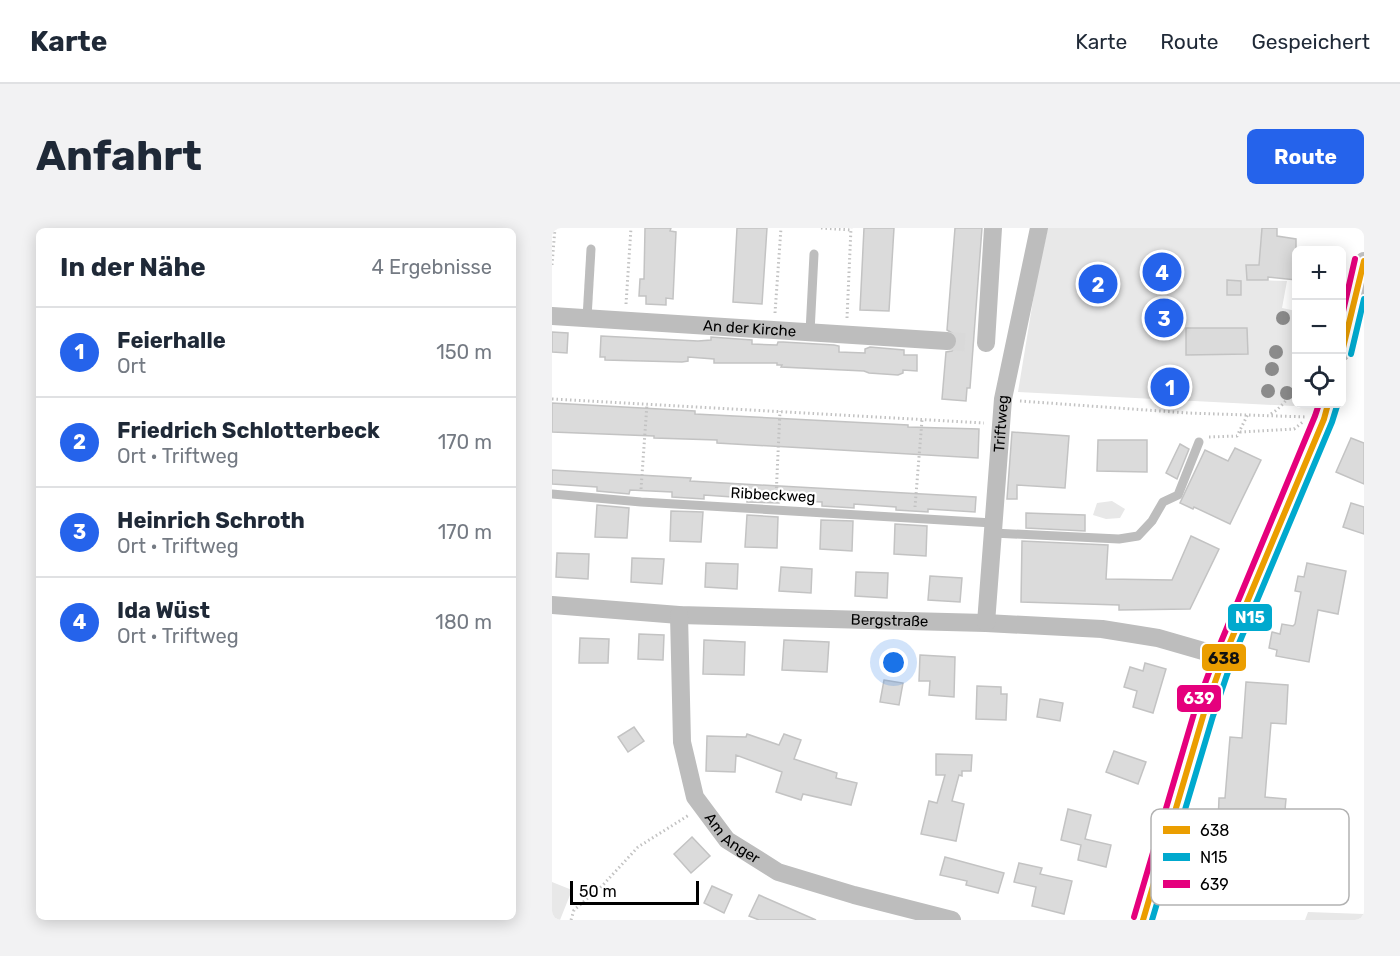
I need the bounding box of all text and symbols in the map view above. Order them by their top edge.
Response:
text: Karte [30,25,107,58]
text: Karte [1075,29,1127,54]
text: Route [1160,29,1219,54]
text: Gespeichert [1252,29,1370,54]
button: Route [1247,129,1364,184]
text: Anfahrt [36,131,202,181]
map controls [1292,246,1346,408]
button: + [1292,246,1346,300]
pin: 4 [1142,250,1182,294]
text: In der Nähe [60,252,206,283]
text: 4 Ergebnisse [372,255,492,279]
pin: 2 [1078,262,1118,306]
pin: 3 [1144,296,1184,340]
button: − [1292,300,1346,354]
street label: An der Kirche [702,317,797,340]
text: Feierhalle [117,327,226,354]
text: 1 [75,340,84,364]
text: 150 m [436,340,492,364]
text: Ort [117,354,146,378]
button: locate [1292,354,1346,408]
pin: 1 [1150,364,1190,410]
street label: Triftweg [990,394,1012,453]
text: Friedrich Schlotterbeck [117,417,380,444]
text: 2 [73,430,86,454]
text: 170 m [438,430,492,454]
text: Ort · Triftweg [117,444,239,468]
street label: Ribbeckweg [730,484,816,506]
text: Heinrich Schroth [117,507,305,534]
text: 3 [73,520,86,544]
text: 170 m [438,520,492,544]
text: Ort · Triftweg [117,534,239,558]
text: Ida Wüst [117,597,210,624]
line badge: N15 [1227,603,1273,632]
text: N15 [1235,608,1265,627]
text: 4 [73,610,86,634]
text: 180 m [435,610,492,634]
street label: Bergstraße [851,610,929,630]
text: Ort · Triftweg [117,624,239,648]
line badge: 638 [1201,643,1247,672]
your location [879,648,908,677]
text: 638 [1208,649,1240,668]
line badge: 639 [1176,684,1222,713]
text: 639 [1183,689,1215,708]
street label: Am Anger [701,809,764,868]
legend [1151,809,1349,905]
text: 638 [1200,821,1229,840]
text: N15 [1200,848,1227,867]
text: 639 [1200,875,1229,894]
scale bar [570,878,699,906]
text: 50 m [579,882,617,901]

